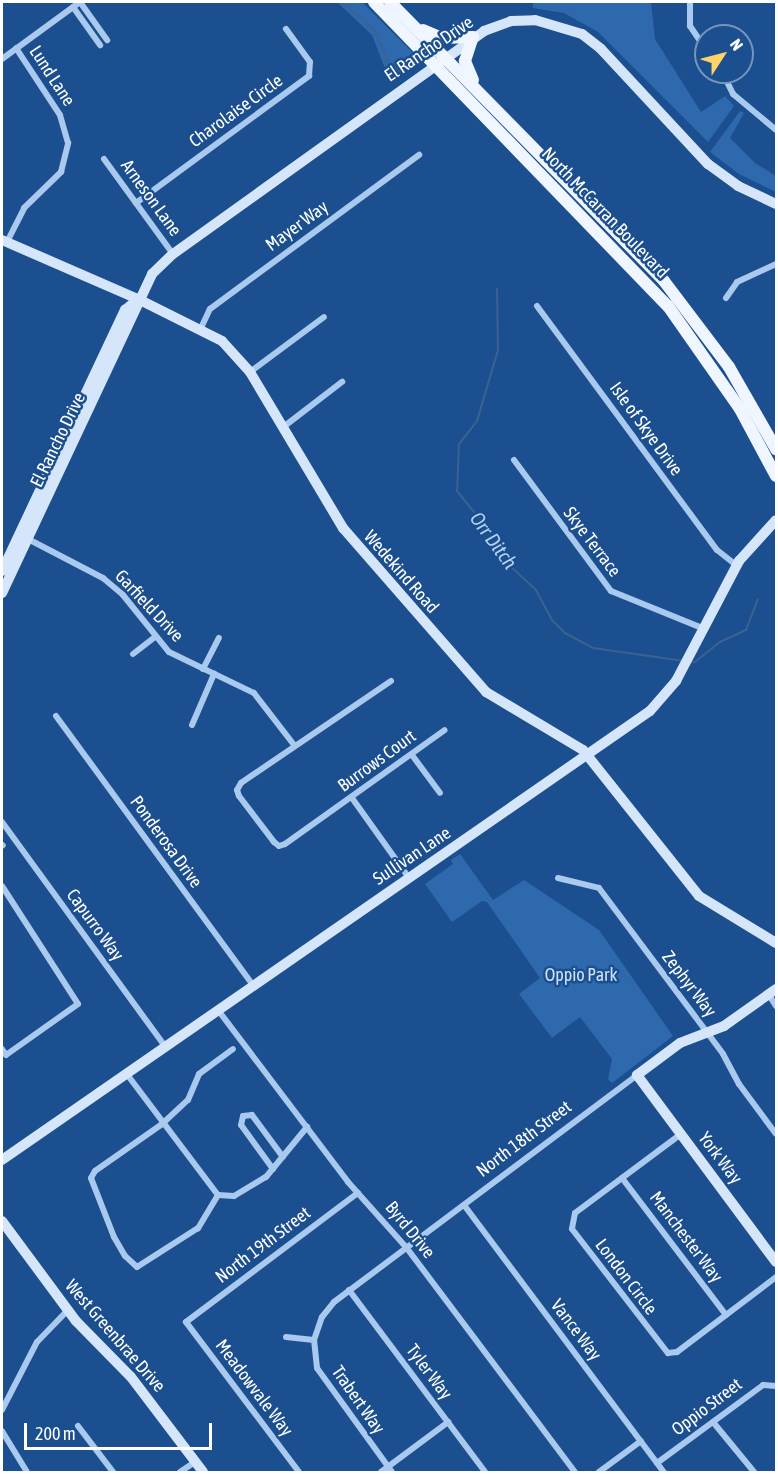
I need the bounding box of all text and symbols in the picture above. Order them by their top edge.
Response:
street label: El Rancho Drive [381,11,477,87]
north arrow [694,24,754,84]
text: N [727,35,747,54]
street label: Lund Lane [25,42,79,110]
street label: Charolaise Circle [185,70,287,152]
street label: North McCarran Boulevard [537,143,673,283]
street label: Arneson Lane [116,156,186,240]
street label: Mayer Way [262,196,332,256]
street label: Isle of Skye Drive [605,378,687,480]
street label: El Rancho Drive [26,389,90,491]
street label: Skye Terrace [559,503,625,581]
water label: Orr Ditch [465,507,523,573]
street label: Wedekind Road [359,526,443,618]
street label: Garfield Drive [110,565,188,647]
street label: Burrows Court [334,725,420,797]
street label: Ponderosa Drive [125,792,207,892]
street label: Sullivan Lane [369,822,455,890]
street label: Capurro Way [62,885,128,965]
street label: Zephyr Way [657,947,721,1021]
park label: Oppio Park [545,964,617,986]
street label: North 18th Street [472,1096,576,1182]
street label: York Way [694,1128,746,1188]
street label: Manchester Way [645,1187,727,1287]
street label: Byrd Drive [380,1197,440,1263]
street label: North 19th Street [211,1202,315,1288]
street label: London Circle [590,1235,662,1319]
street label: West Greenbrae Drive [60,1275,170,1397]
street label: Vance Way [546,1295,606,1365]
street label: Meadowvale Way [211,1335,297,1441]
street label: Tyler Way [401,1340,457,1404]
street label: Trabert Way [327,1362,389,1438]
street label: Oppio Street [668,1374,746,1440]
scale bar [27,1411,214,1449]
text: 200 m [35,1423,76,1444]

